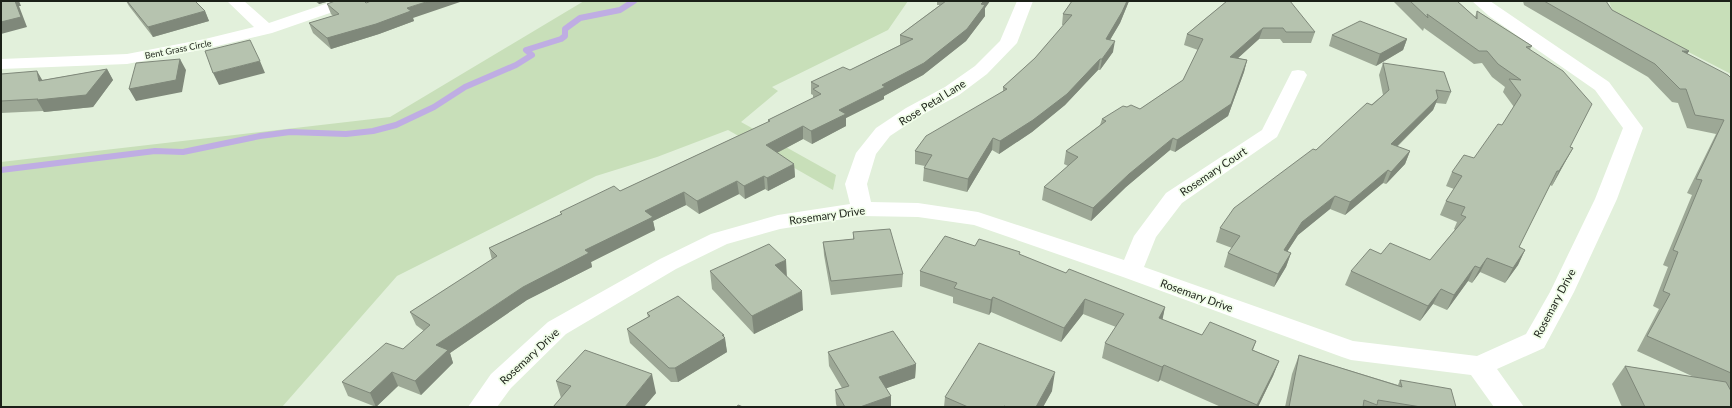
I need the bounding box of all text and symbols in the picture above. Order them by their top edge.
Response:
street label: Bent Grass Circle [144,37,213,61]
street label: Rose Petal Lane [896,76,968,128]
street label: Rosemary Court [1177,144,1249,198]
street label: Rosemary Drive [788,203,866,227]
street label: Rosemary Drive [1530,266,1578,340]
street label: Rosemary Drive [1159,276,1235,314]
street label: Rosemary Drive [497,325,561,387]

